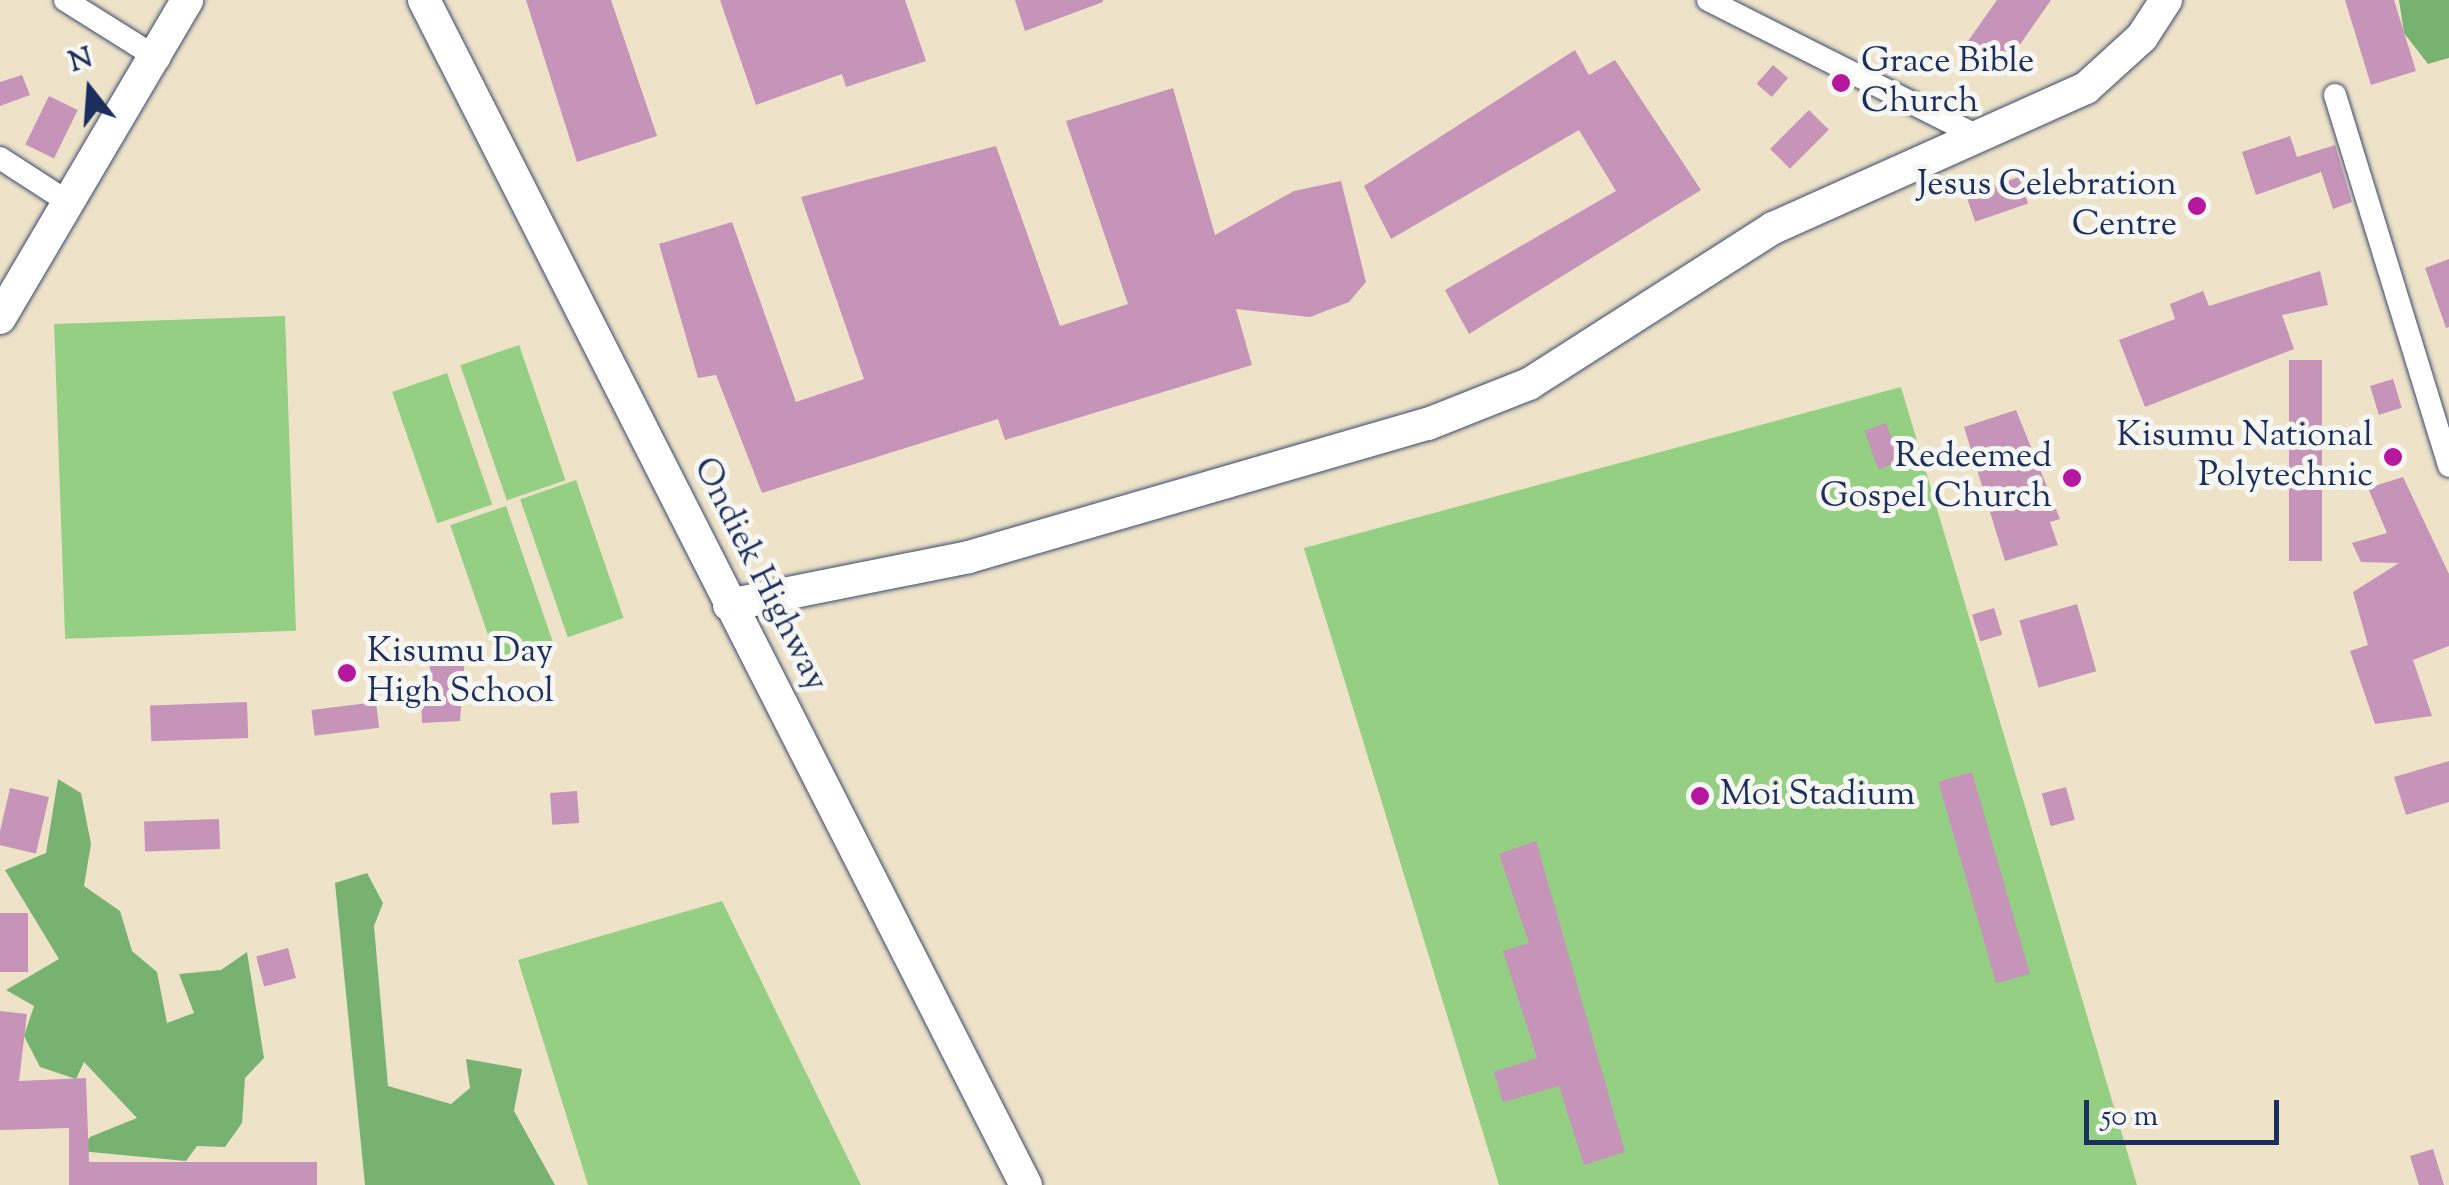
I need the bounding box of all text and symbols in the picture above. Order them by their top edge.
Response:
text: N [65,39,98,84]
north arrow [40,40,140,140]
place label: Grace Bible Church [1861,42,2034,124]
marker: Grace Bible Church [1830,72,1852,94]
place label: Jesus Celebration Centre [1917,165,2177,247]
marker: Jesus Celebration Centre [2186,195,2208,217]
place label: Kisumu National Polytechnic [2117,416,2373,498]
place label: Redeemed Gospel Church [1820,437,2052,519]
marker: Kisumu National Polytechnic [2382,446,2404,468]
street label: Ondiek Highway [682,451,836,699]
marker: Redeemed Gospel Church [2061,467,2083,489]
place label: Kisumu Day High School [367,632,554,714]
marker: Kisumu Day High School [336,662,358,684]
place label: Moi Stadium [1720,775,1915,817]
marker: Moi Stadium [1689,785,1711,807]
scale bar [2089,1080,2284,1142]
text: 50 m [2101,1096,2158,1139]

